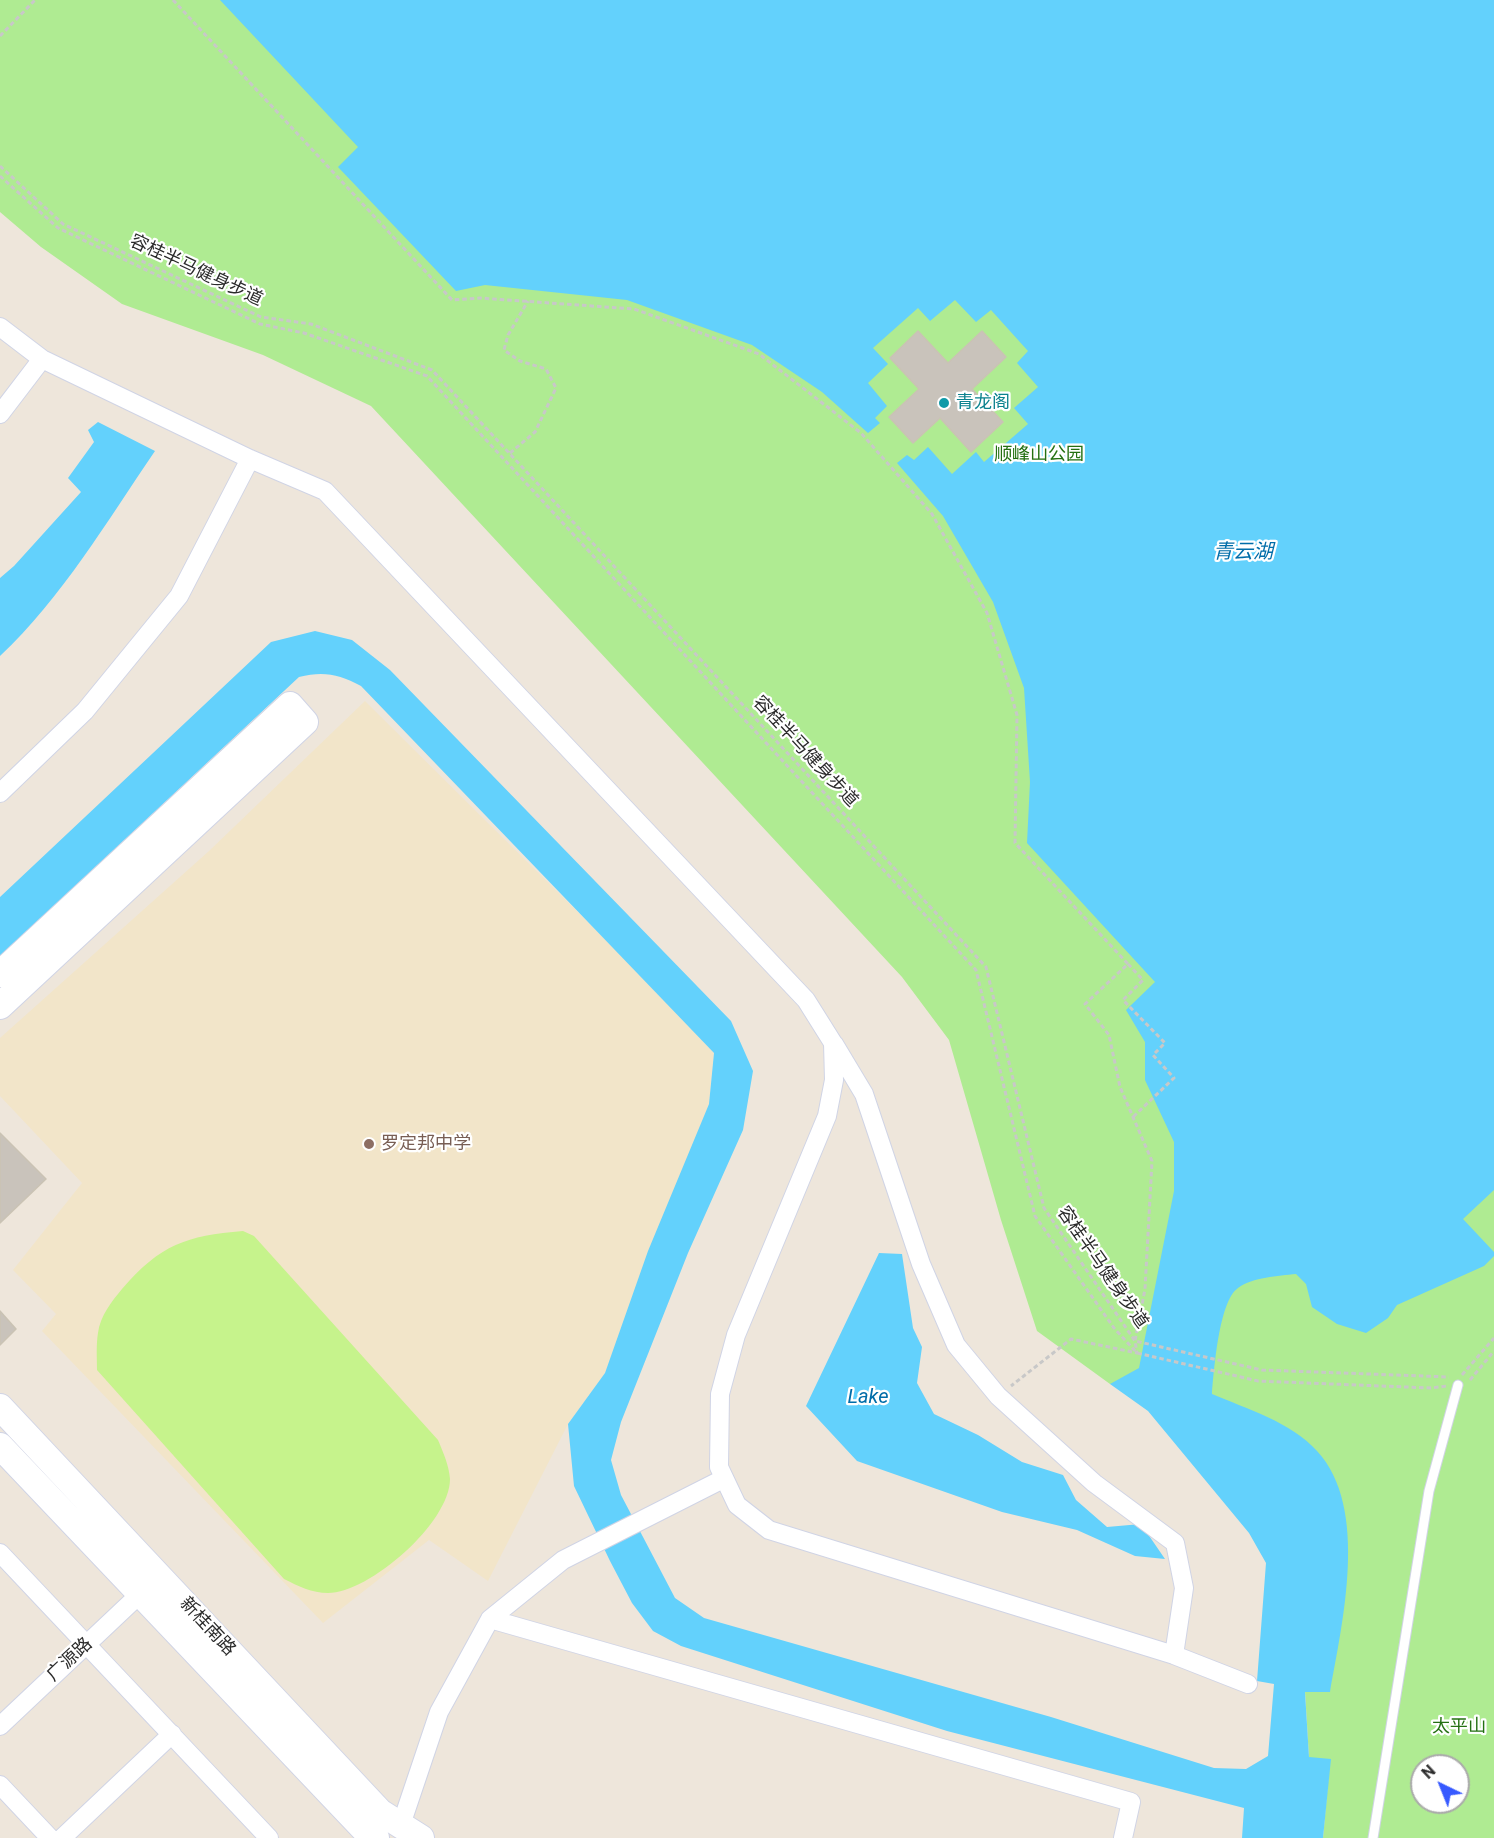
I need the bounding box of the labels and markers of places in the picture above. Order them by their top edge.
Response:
place label: 青龙阁 [956,392,1010,414]
marker: 青龙阁 [937,396,951,410]
place label: 罗定邦中学 [381,1133,471,1155]
marker: 罗定邦中学 [362,1137,376,1151]

